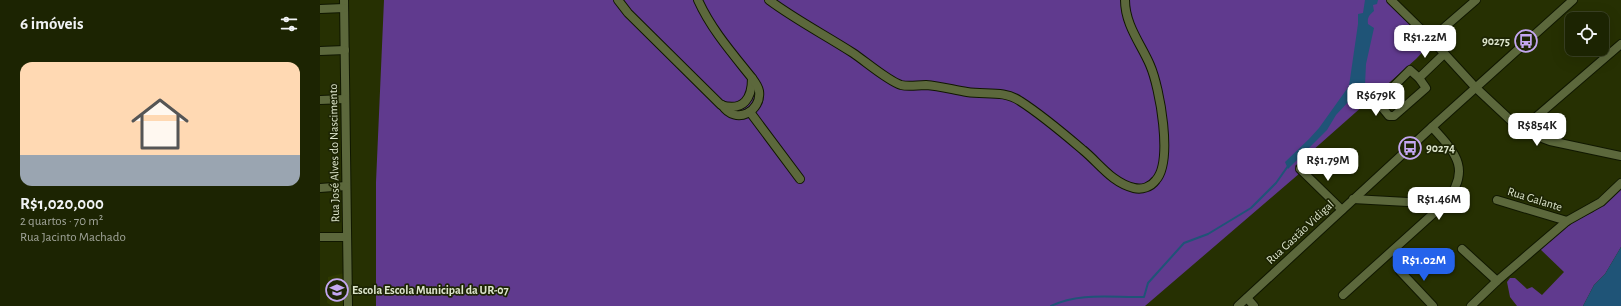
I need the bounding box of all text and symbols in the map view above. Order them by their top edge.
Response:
map controls [1565,12,1609,56]
button: locate [1565,12,1609,56]
icon: filters [278,13,300,35]
text: 6 imóveis [20,15,83,32]
pin: R$1.22M [1388,25,1462,59]
bus stop icon: 90275 [1513,28,1539,54]
text: R$1.22M [1403,31,1447,44]
place label: 90275 [1482,35,1510,47]
pin: R$679K [1343,83,1409,117]
street label: Rua José Alves do Nascimento [327,84,341,222]
icon: home [124,88,196,160]
text: R$679K [1356,89,1396,102]
pin: R$854K [1504,113,1570,147]
text: R$854K [1517,119,1557,132]
bus stop icon: 90274 [1397,135,1423,161]
place label: 90274 [1426,142,1455,154]
pin: R$1.79M [1291,148,1365,182]
text: R$1.79M [1306,154,1350,167]
street label: Rua Galante [1506,185,1564,213]
pin: R$1.46M [1402,187,1476,221]
text: R$1.46M [1417,193,1461,206]
text: R$1,020,000 [20,195,104,212]
street label: Rua Gastão Vidigal [1264,198,1336,266]
text: 2 quartos · 70 m² [20,215,103,228]
text: Rua Jacinto Machado [20,231,126,244]
pin: R$1.02M [1387,248,1461,282]
text: R$1.02M [1402,254,1446,267]
school or university icon: Escola Escola Municipal da UR-07 [324,277,350,303]
place label: Escola Escola Municipal da UR-07 [352,284,509,296]

